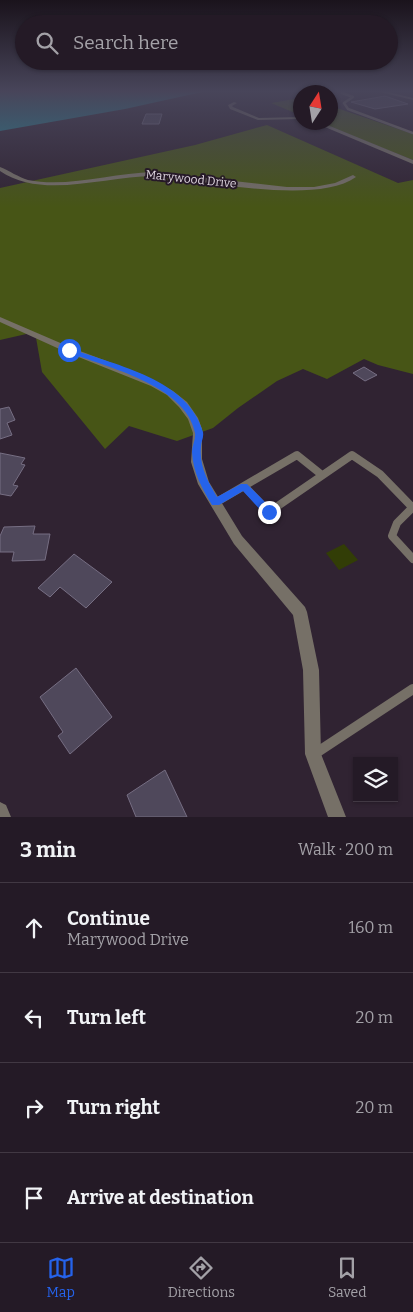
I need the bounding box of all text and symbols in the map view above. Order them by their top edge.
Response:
search box [15,15,398,70]
icon: search [33,29,61,57]
text: Search here [73,31,178,54]
north arrow [293,85,338,130]
street label: Marywood Drive [145,167,237,191]
route start [58,339,81,362]
route end [258,501,281,524]
map controls [353,757,398,802]
button: layers [353,757,398,802]
text: 3 min [20,837,76,863]
text: Walk · 200 m [298,840,393,859]
text: Continue [67,907,150,930]
icon: ahead [20,914,48,942]
text: 160 m [348,918,393,937]
text: Marywood Drive [67,930,189,949]
icon: left [20,1004,48,1032]
text: Turn left [67,1006,146,1029]
text: 20 m [356,1008,393,1027]
icon: right [20,1094,48,1122]
text: Turn right [67,1096,160,1119]
text: 20 m [356,1098,393,1117]
icon: arrive [20,1184,48,1212]
text: Arrive at destination [67,1186,254,1209]
tab: Map [46,1254,75,1301]
tab: Directions [168,1254,235,1301]
tab: Saved [328,1254,367,1301]

